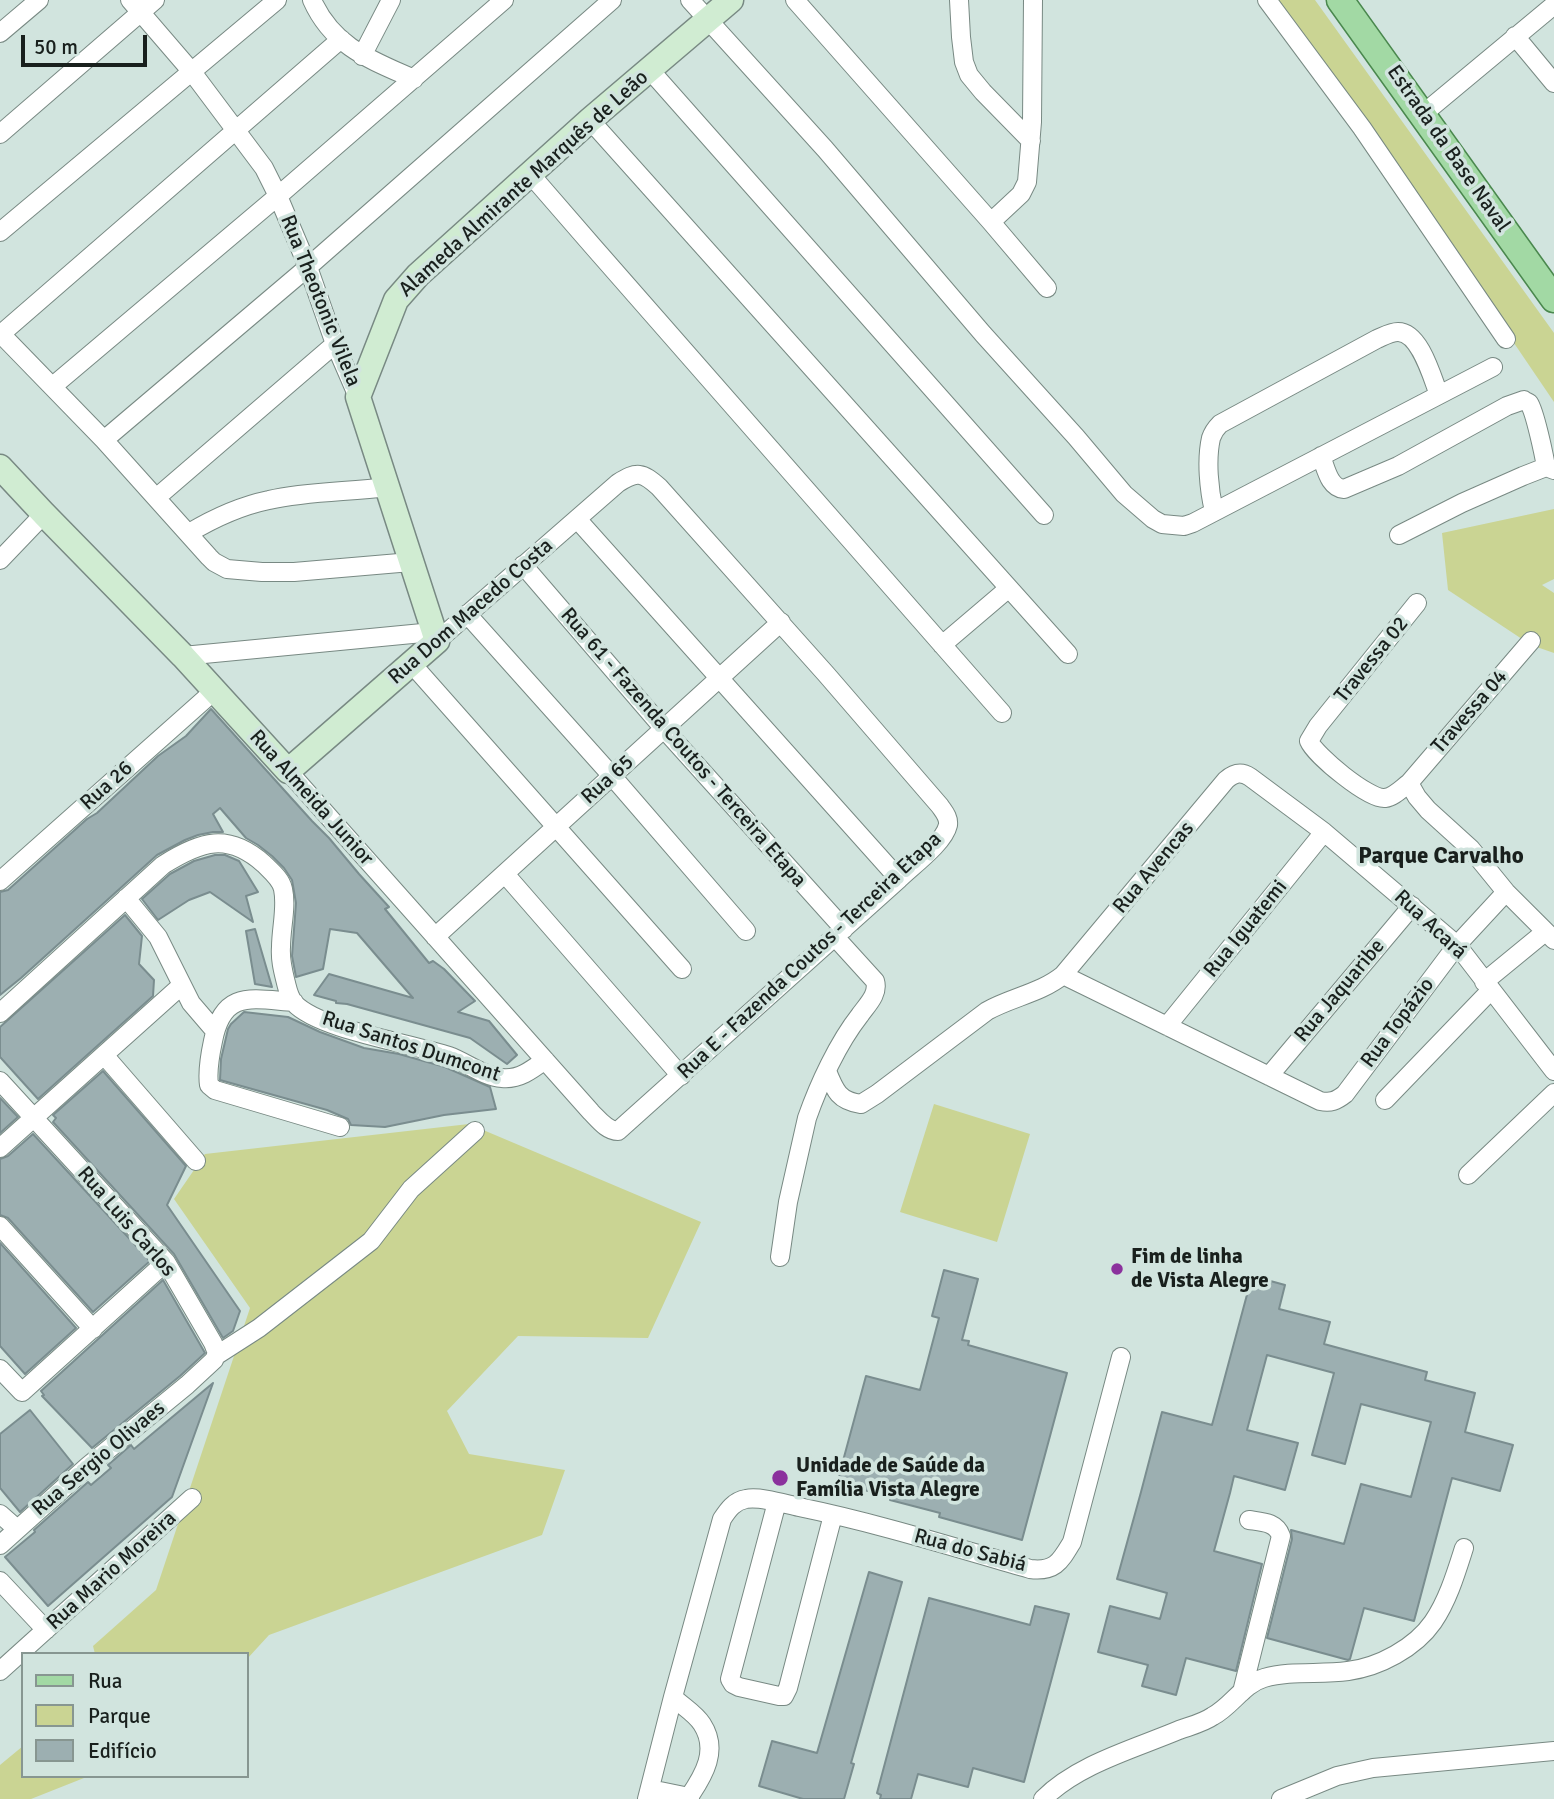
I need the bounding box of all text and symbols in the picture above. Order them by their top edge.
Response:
scale bar [24,21,150,65]
text: 50 m [34,34,78,60]
street label: Estrada da Base Naval [1381,61,1515,237]
street label: Alameda Almirante Marquês de Leão [394,65,654,303]
street label: Rua Theotonic Vilela [274,212,366,390]
street label: Rua Dom Macedo Costa [384,534,558,690]
street label: Rua 61 - Fazenda Coutos - Terceira Etapa [555,603,811,893]
street label: Travessa 02 [1330,612,1414,708]
street label: Travessa 04 [1427,665,1513,759]
street label: Rua Almeida Junior [244,725,378,871]
street label: Rua 65 [577,750,639,810]
street label: Rua 26 [76,756,138,816]
street label: Rua Avencas [1108,817,1200,919]
street label: Rua E - Fazenda Coutos - Terceira Etapa [673,827,947,1085]
district label: Parque Carvalho [1358,843,1524,871]
street label: Rua Iguatemi [1199,875,1293,983]
street label: Rua Acará [1388,885,1472,965]
street label: Rua Jaquaribe [1290,934,1390,1048]
street label: Rua Topázio [1356,973,1440,1073]
street label: Rua Santos Dumcont [319,1006,503,1088]
street label: Rua Luis Carlos [71,1162,181,1282]
place label: Fim de linha de Vista Alegre [1131,1244,1269,1294]
marker: Fim de linha de Vista Alegre [1109,1261,1125,1277]
street label: Rua Sergio Olivaes [27,1396,171,1522]
place label: Unidade de Saúde da Família Vista Alegre [796,1453,985,1503]
marker: Unidade de Saúde da Família Vista Alegre [770,1468,790,1488]
street label: Rua Mario Moreira [42,1506,182,1636]
street label: Rua do Sabiá [911,1524,1029,1578]
legend [21,1652,248,1778]
text: Rua [88,1668,122,1694]
text: Parque [88,1703,151,1729]
text: Edifício [88,1738,157,1764]

